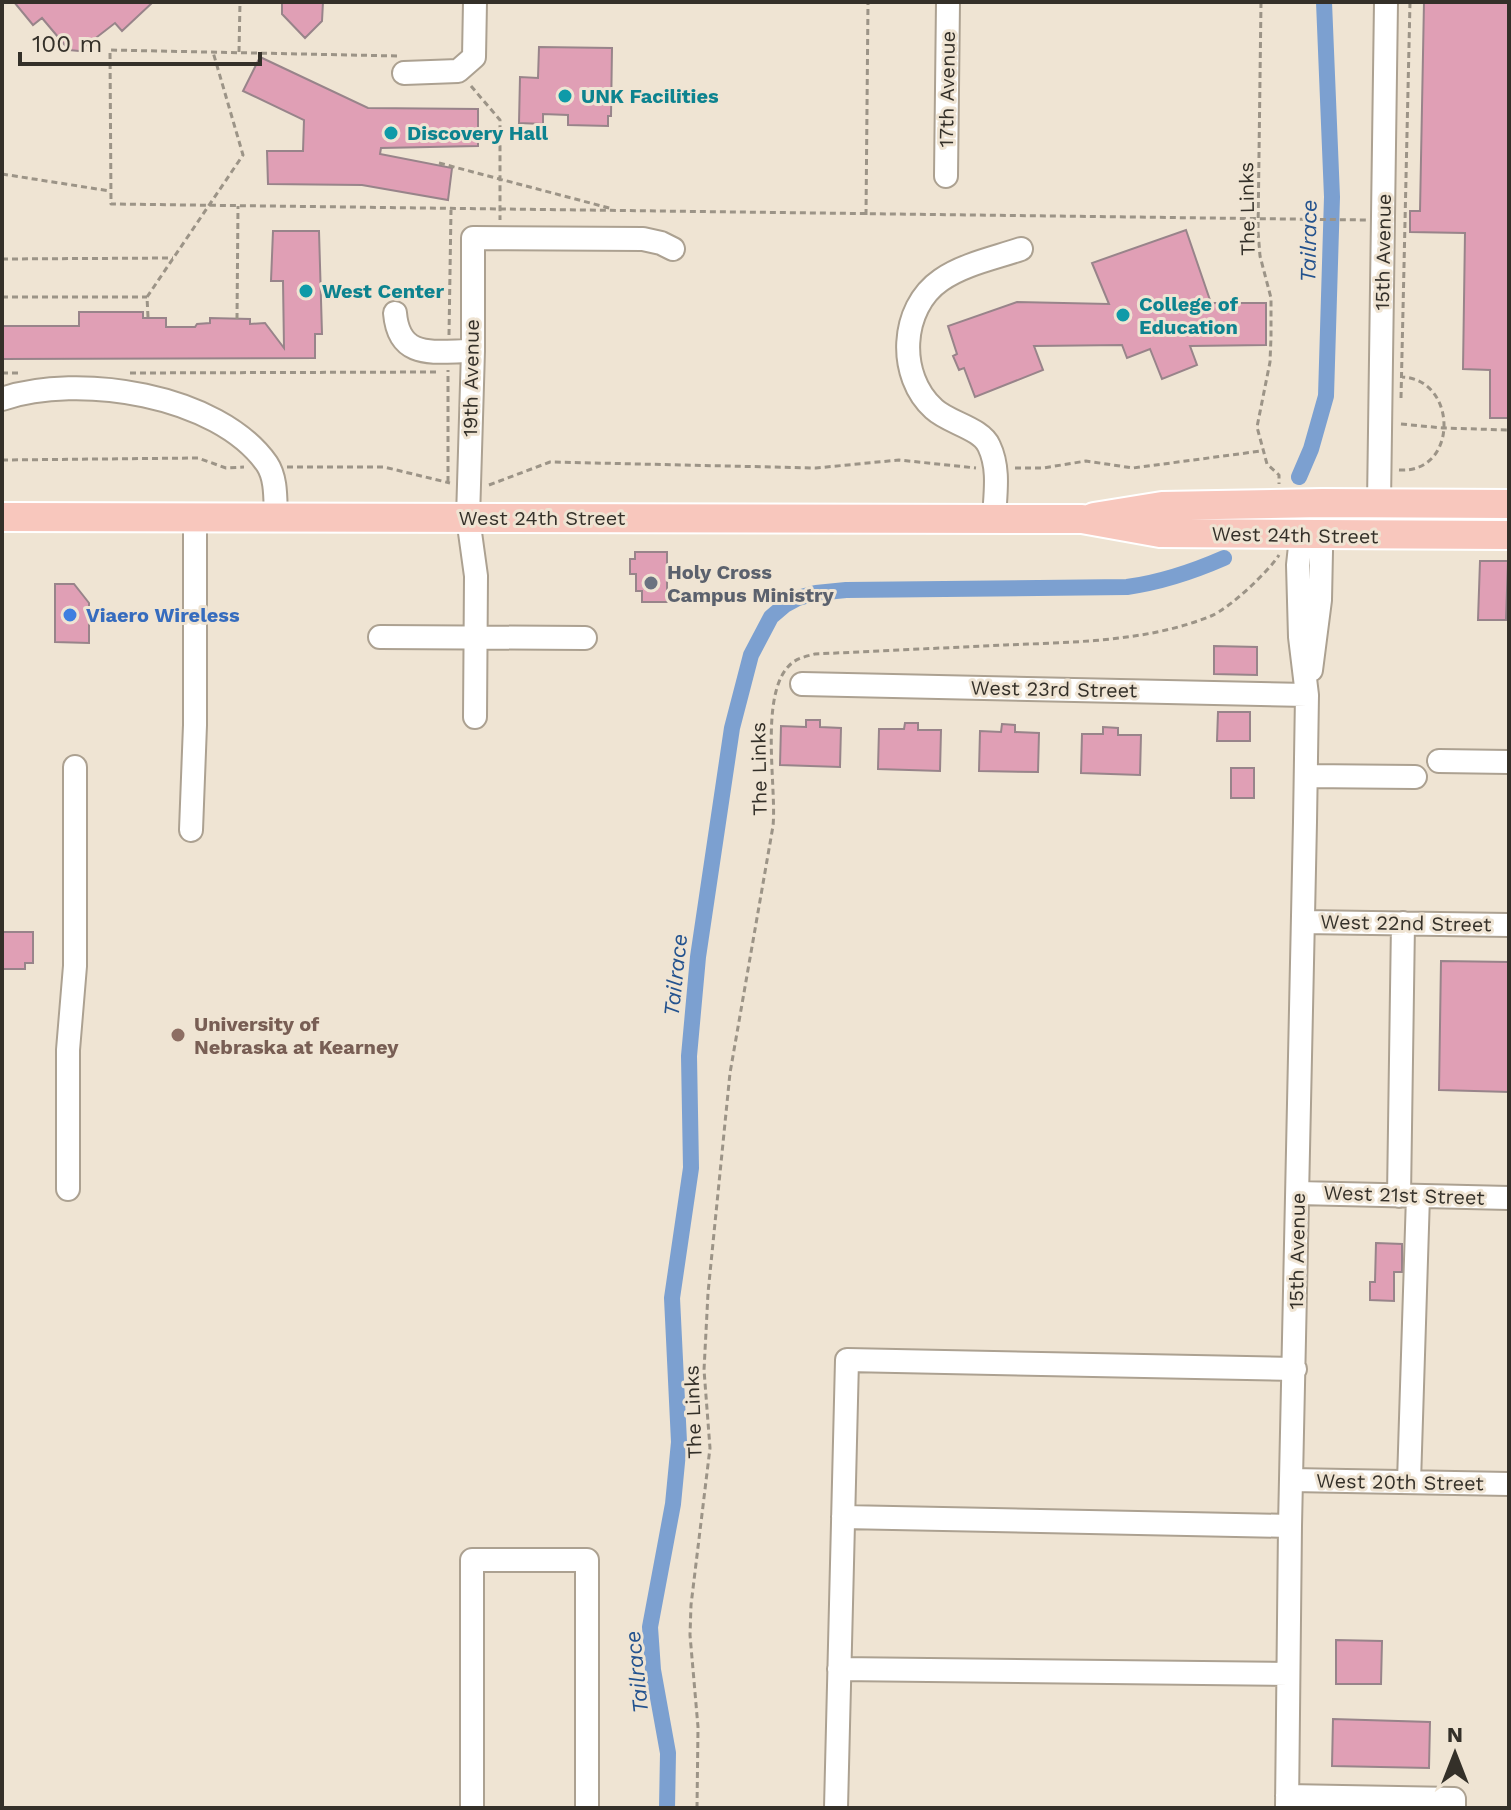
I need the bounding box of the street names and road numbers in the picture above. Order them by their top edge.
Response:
street label: 17th Avenue [934,31,960,147]
street label: The Links [1234,162,1260,256]
street label: 15th Avenue [1370,193,1396,311]
street label: 19th Avenue [458,319,484,437]
street label: West 24th Street [459,506,626,530]
street label: West 24th Street [1211,522,1379,548]
street label: West 23rd Street [971,676,1138,702]
street label: The Links [746,722,772,816]
street label: West 22nd Street [1320,910,1492,937]
street label: West 21st Street [1323,1180,1486,1210]
street label: 15th Avenue [1284,1192,1310,1310]
street label: The Links [679,1365,707,1459]
street label: West 20th Street [1316,1469,1485,1495]

